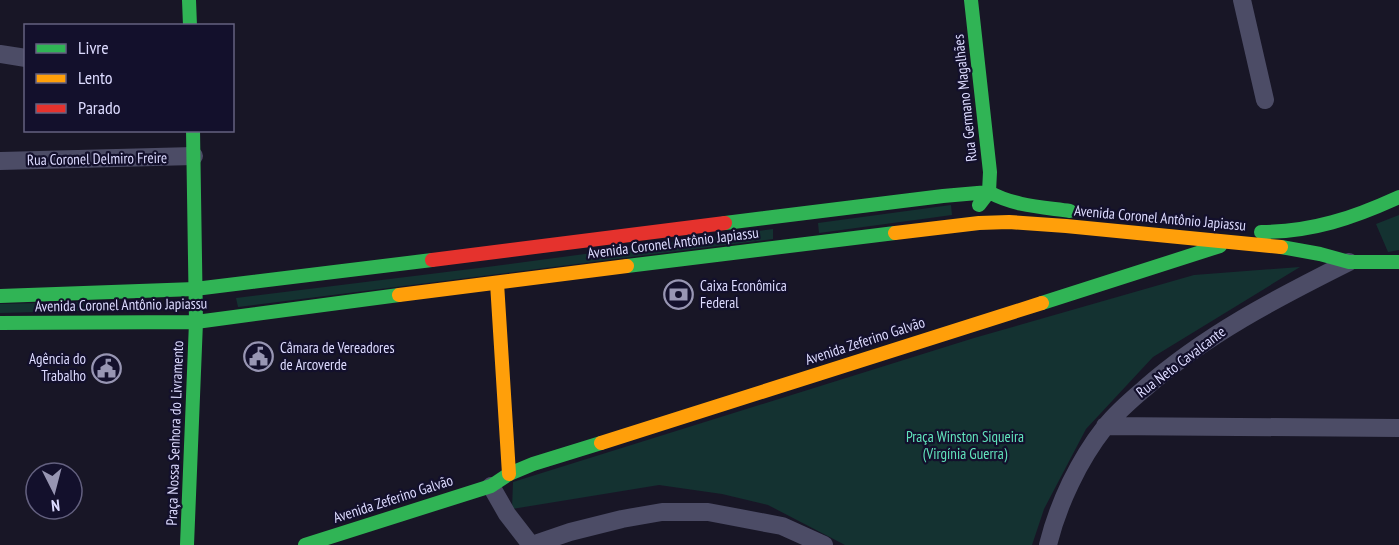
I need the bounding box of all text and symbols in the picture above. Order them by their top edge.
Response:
legend [24,24,234,132]
street label: Rua Germano Magalhães [948,33,981,163]
text: Livre [78,36,109,59]
text: Lento [78,66,113,89]
text: Parado [78,96,121,119]
street label: Rua Coronel Delmiro Freire [27,148,167,169]
street label: Avenida Coronel Antônio Japiassu [1073,201,1247,234]
street label: Avenida Coronel Antônio Japiassu [586,223,760,262]
place label: Caixa Econômica Federal [700,276,787,312]
bank icon: Caixa Econômica Federal [663,279,695,311]
street label: Avenida Coronel Antônio Japiassu [35,293,207,316]
street label: Avenida Zeferino Galvão [803,312,927,369]
street label: Rua Neto Cavalcante [1132,322,1229,401]
place label: Câmara de Vereadores de Arcoverde [280,338,395,374]
street label: Praça Nossa Senhora do Livramento [162,340,187,526]
public building icon: Câmara de Vereadores de Arcoverde [243,341,275,373]
place label: Agência do Trabalho [29,349,86,385]
public building icon: Agência do Trabalho [91,352,123,384]
park label: Praça Winston Siqueira (Virgínia Guerra) [906,427,1024,463]
north arrow [24,461,84,521]
street label: Avenida Zeferino Galvão [331,470,455,527]
text: N [50,496,61,516]

